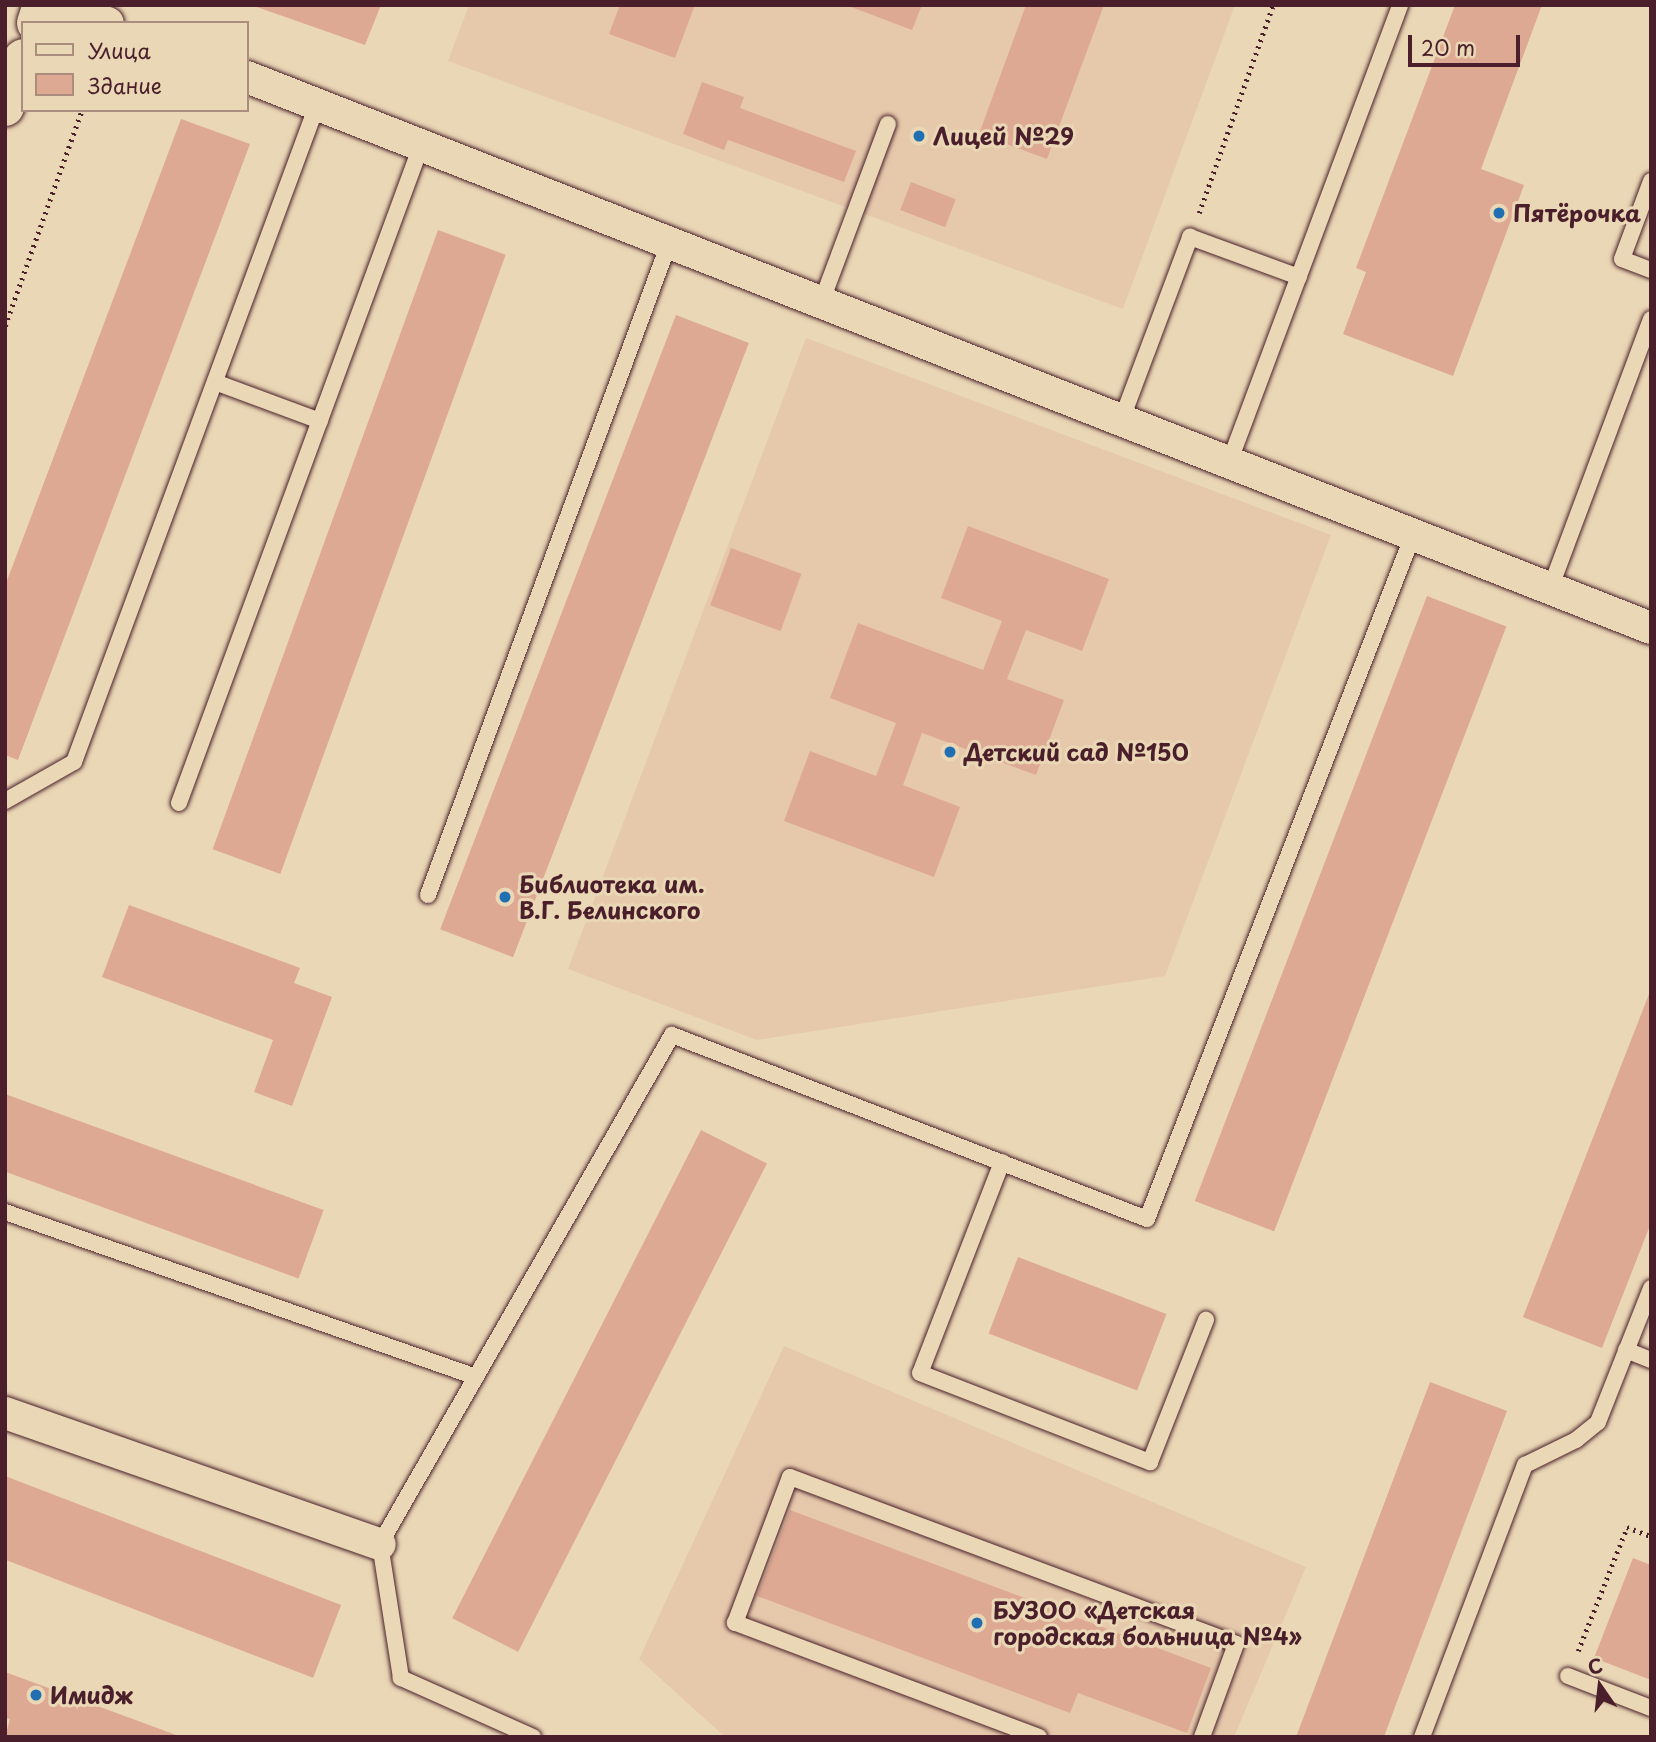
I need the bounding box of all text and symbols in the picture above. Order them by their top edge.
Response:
legend [21,21,248,112]
scale bar [1411,21,1523,65]
text: 20 m [1421,31,1475,63]
text: Улица [88,34,151,66]
text: Здание [88,69,162,101]
place label: Лицей №29 [933,122,1074,150]
marker: Лицей №29 [911,128,927,144]
place label: Пятёрочка [1513,199,1641,227]
marker: Пятёрочка [1491,205,1507,221]
place label: Детский сад №150 [964,738,1190,766]
marker: Детский сад №150 [942,744,958,760]
place label: Библиотека им. В.Г. Белинского [519,870,705,924]
marker: Библиотека им. В.Г. Белинского [497,889,513,905]
place label: БУЗОО «Детская городская больница №4» [993,1596,1302,1650]
marker: БУЗОО «Детская городская больница №4» [967,1613,987,1633]
text: С [1585,1650,1605,1681]
north arrow [1565,1651,1635,1721]
place label: Имидж [50,1681,133,1709]
marker: Имидж [28,1687,44,1703]

